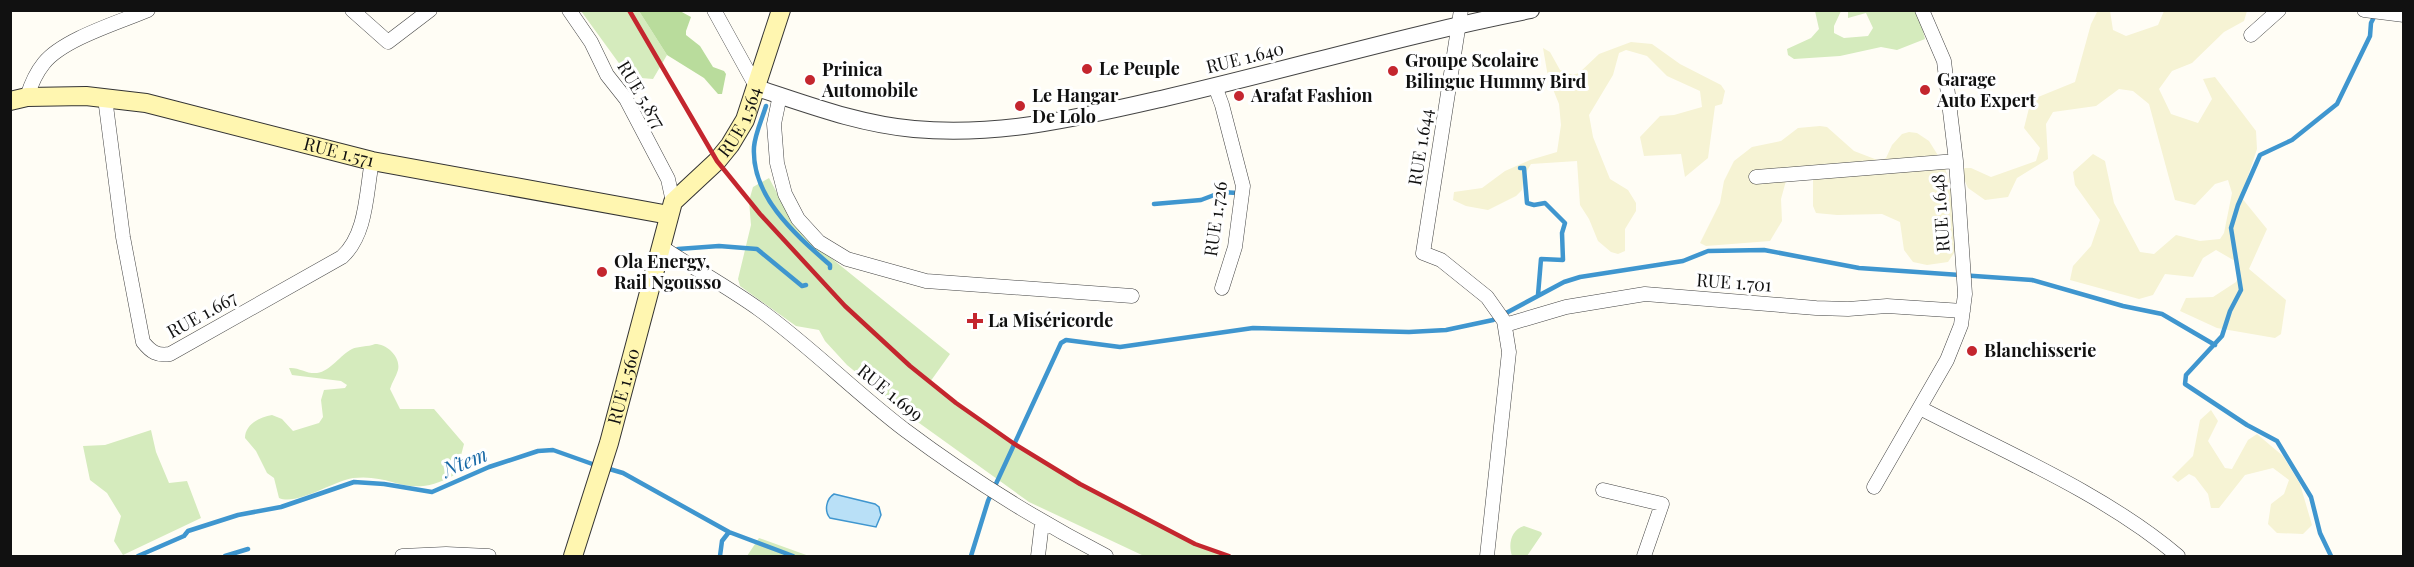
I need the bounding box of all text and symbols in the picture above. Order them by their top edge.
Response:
street label: RUE 1.640 [1203,36,1286,78]
place label: Groupe Scolaire Bilingue Hummy Bird [1405,48,1586,93]
street label: RUE 5.877 [612,56,672,134]
place label: Le Peuple [1099,56,1180,80]
place label: Prinica Automobile [821,57,918,102]
marker: Le Peuple [1080,62,1094,76]
marker: Groupe Scolaire Bilingue Hummy Bird [1386,64,1400,78]
place label: Garage Auto Expert [1936,67,2036,112]
marker: Prinica Automobile [803,73,817,87]
street label: RUE 1.564 [712,83,766,162]
place label: Le Hangar De Lolo [1032,83,1119,128]
place label: Arafat Fashion [1250,83,1373,107]
marker: Garage Auto Expert [1918,83,1932,97]
marker: Arafat Fashion [1232,89,1246,103]
marker: Le Hangar De Lolo [1013,99,1027,113]
street label: RUE 1.644 [1402,107,1438,187]
street label: RUE 1.571 [301,131,377,172]
street label: RUE 1.648 [1925,173,1955,253]
street label: RUE 1.726 [1198,180,1232,258]
place label: Ola Energy, Rail Ngousso [614,249,721,294]
marker: Ola Energy, Rail Ngousso [595,265,609,279]
street label: RUE 1.701 [1696,267,1773,297]
street label: RUE 1.667 [162,285,241,343]
place label: La Miséricorde [988,308,1113,332]
marker: La Miséricorde [966,312,984,330]
place label: Blanchisserie [1984,338,2096,362]
marker: Blanchisserie [1965,344,1979,358]
street label: RUE 1.560 [601,345,645,427]
street label: RUE 1.699 [853,358,929,426]
water label: Ntem [436,439,491,483]

